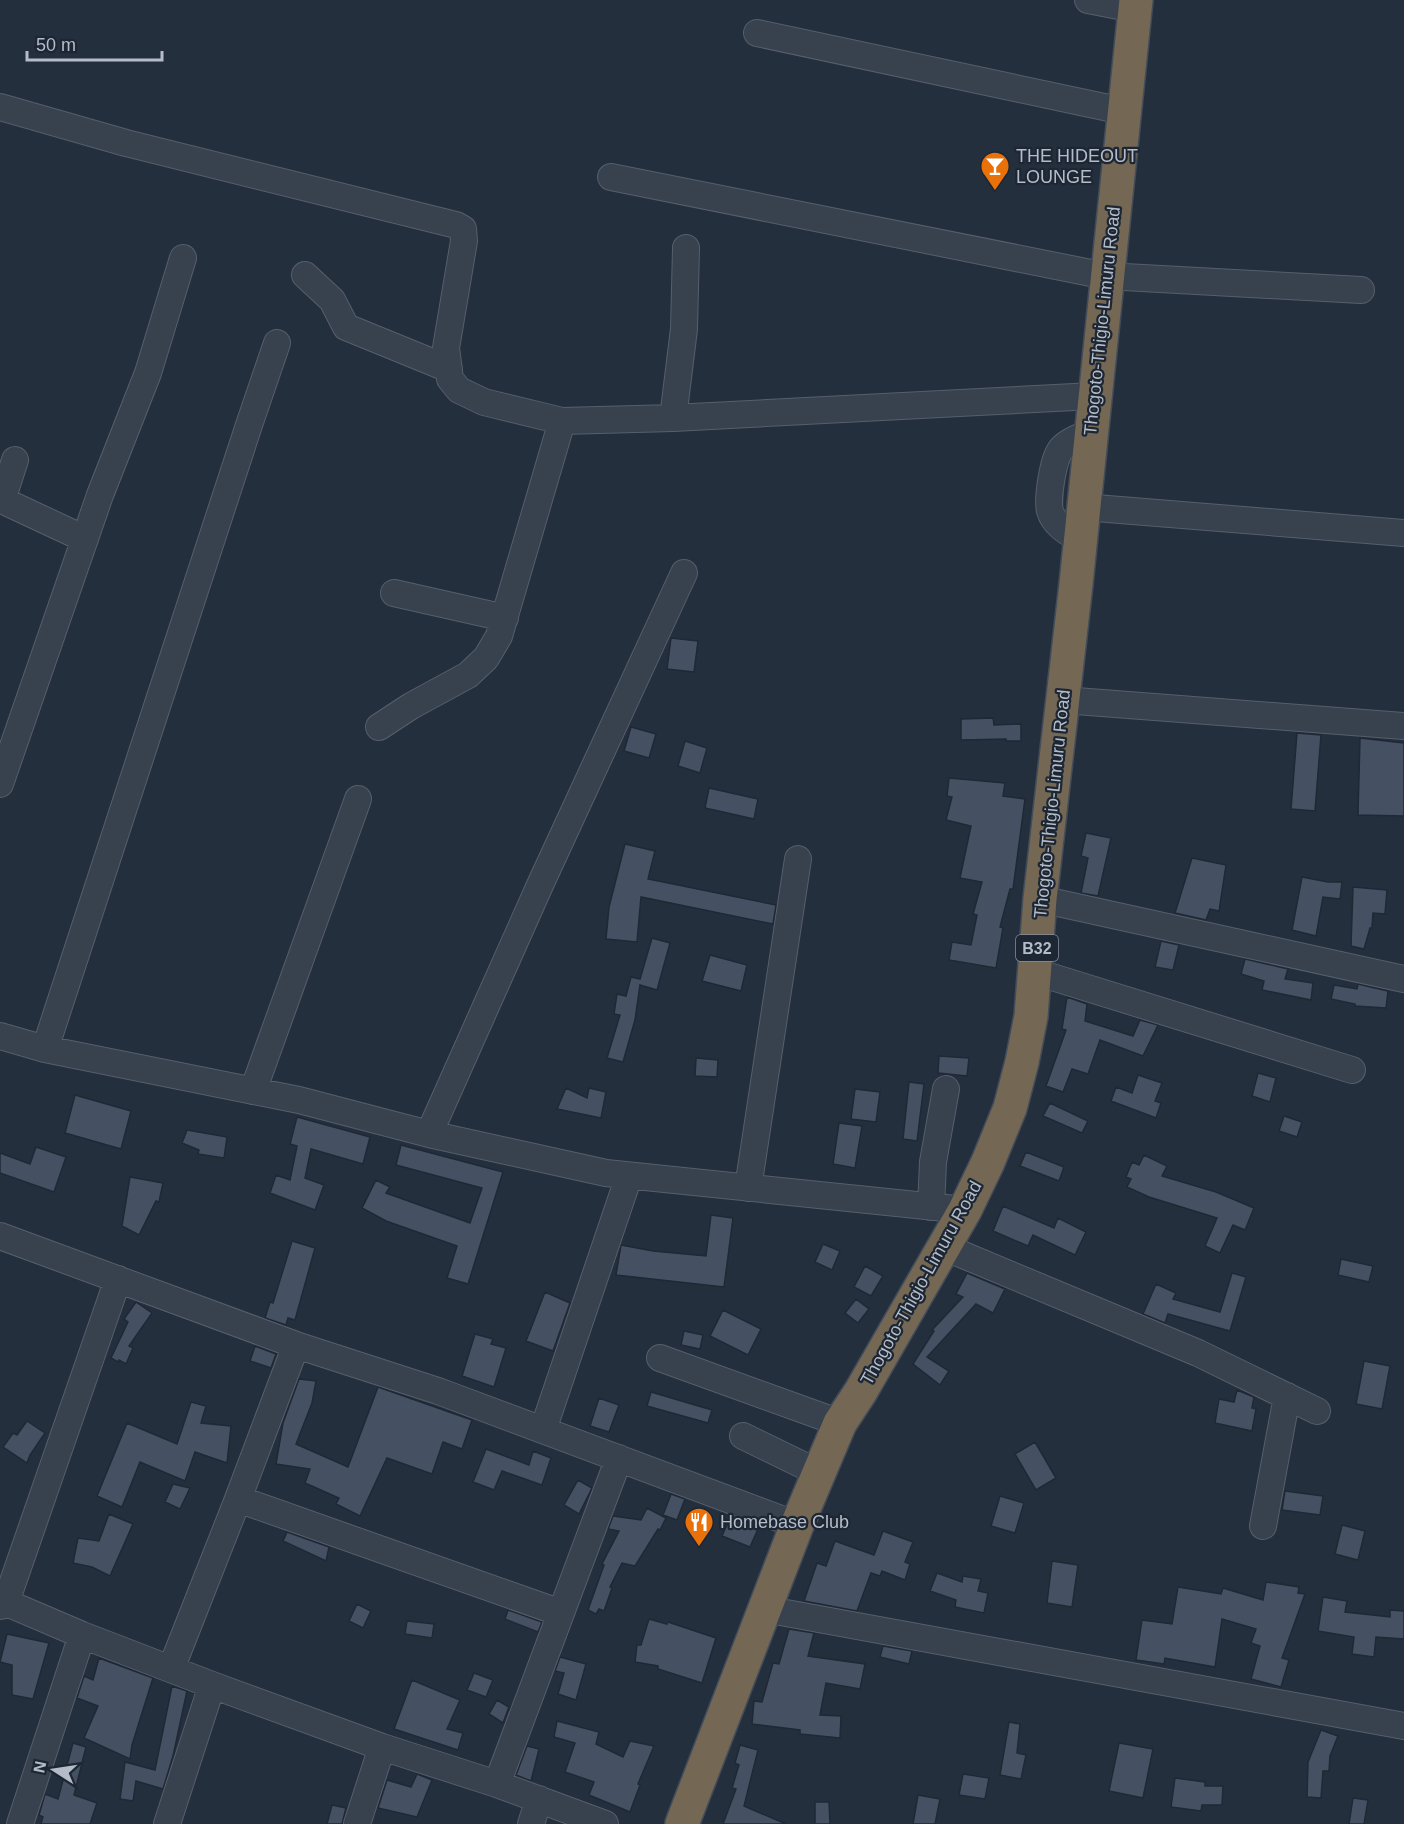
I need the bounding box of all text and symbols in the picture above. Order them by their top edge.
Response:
scale bar [27,24,162,62]
text: 50 m [36,35,76,55]
place label: THE HIDEOUT LOUNGE [1016,146,1138,187]
bar icon: THE HIDEOUT LOUNGE [979,150,1011,192]
street label: Thogoto-Thigio-Limuru Road [1080,206,1124,436]
street label: Thogoto-Thigio-Limuru Road [1030,689,1074,919]
road number: B32 [1016,935,1058,961]
street label: Thogoto-Thigio-Limuru Road [856,1178,986,1388]
restaurant icon: Homebase Club [683,1506,715,1548]
place label: Homebase Club [720,1512,849,1532]
north arrow [24,1740,84,1800]
text: N [30,1760,49,1774]

